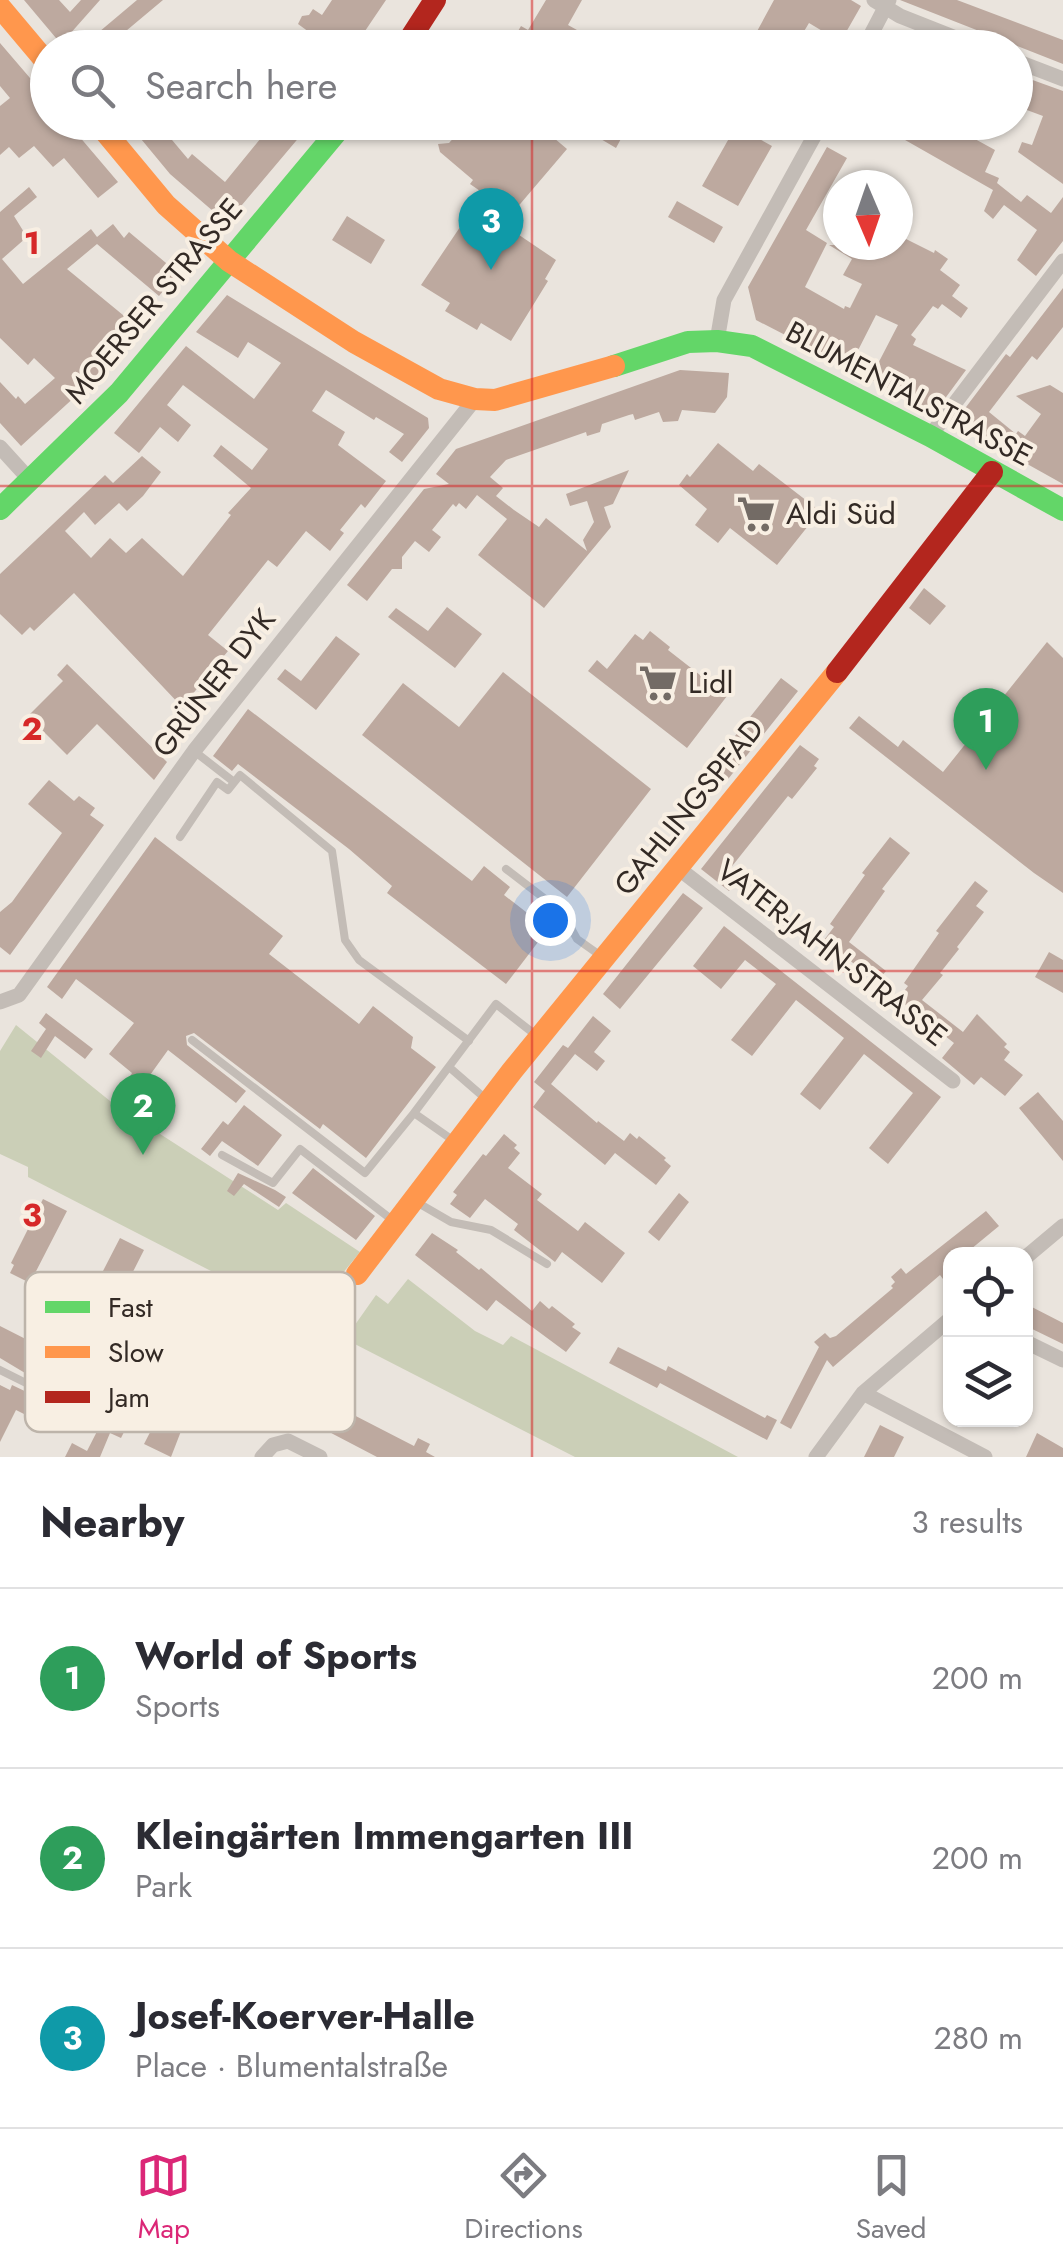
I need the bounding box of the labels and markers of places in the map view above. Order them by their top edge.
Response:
pin: 3 [458,188,524,270]
place label: Aldi Süd [786,492,896,535]
supermarket icon: Aldi Süd [735,493,777,535]
place label: Lidl [688,661,733,704]
supermarket icon: Lidl [637,662,679,704]
pin: 1 [954,688,1018,770]
pin: 2 [110,1072,176,1155]

